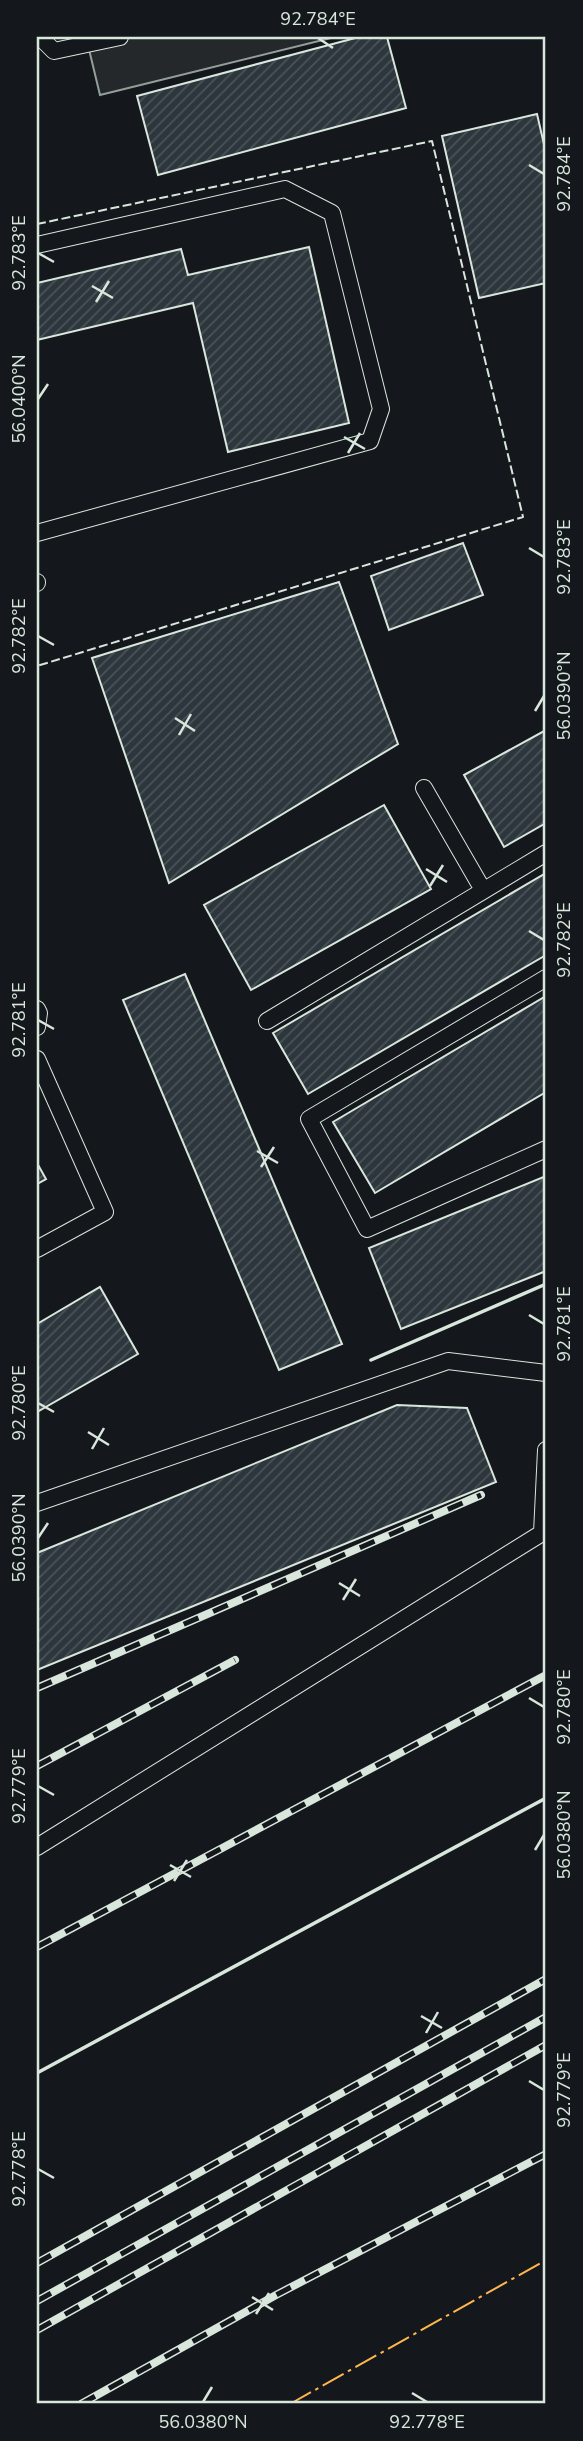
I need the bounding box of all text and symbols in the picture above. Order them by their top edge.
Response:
text: 92.784°E [280,7,356,31]
text: 92.784°E [552,136,576,212]
text: 92.783°E [7,215,31,291]
text: 56.0400°N [7,355,31,443]
text: 92.783°E [552,519,576,595]
text: 92.782°E [7,598,31,674]
text: 56.0390°N [552,652,576,740]
text: 92.782°E [552,902,576,978]
text: 92.781°E [7,982,31,1058]
text: 92.781°E [552,1286,576,1362]
text: 92.780°E [7,1365,31,1441]
text: 56.0390°N [7,1494,31,1582]
text: 92.780°E [552,1669,576,1745]
text: 92.779°E [7,1748,31,1824]
text: 56.0380°N [552,1791,576,1879]
text: 92.779°E [552,2052,576,2128]
text: 92.778°E [7,2131,31,2207]
text: 56.0380°N [159,2410,247,2434]
text: 92.778°E [389,2410,465,2434]

